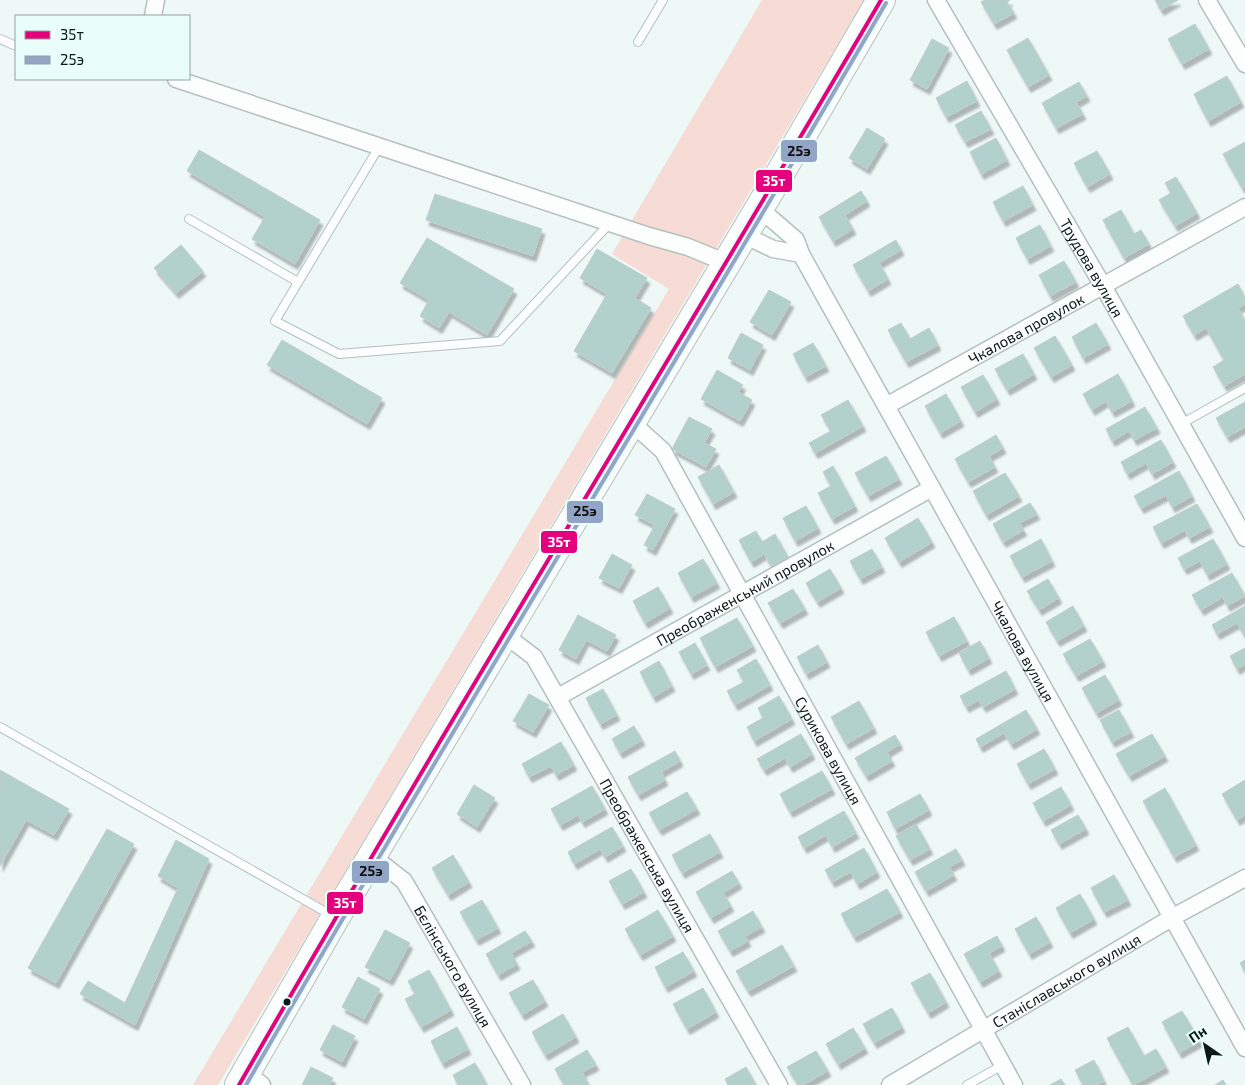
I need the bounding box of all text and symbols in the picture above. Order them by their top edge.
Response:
legend [15,15,190,80]
text: 35т [60,25,84,43]
text: 25э [60,50,84,68]
line badge: 25э [780,139,818,163]
text: 25э [787,142,811,159]
line badge: 35т [755,169,793,193]
text: 35т [763,172,785,189]
street label: Трудова вулиця [1057,215,1128,320]
street label: Чкалова провулок [965,289,1087,368]
line badge: 25э [566,500,604,524]
text: 25э [573,502,597,519]
line badge: 35т [540,530,578,554]
text: 35т [548,533,570,550]
street label: Преображенський провулок [653,536,837,649]
street label: Чкалова вулиця [988,598,1059,705]
street label: Сурикова вулиця [792,693,866,807]
street label: Преображенська вулиця [596,775,699,936]
line badge: 25э [351,860,390,884]
text: 25э [359,862,383,879]
line badge: 35т [326,891,364,915]
text: 35т [334,894,356,911]
street label: Бєлінського вулиця [411,902,496,1030]
street label: Станіславського вулиця [989,929,1144,1031]
unlabelled marker [282,997,292,1007]
north arrow [1180,1020,1230,1070]
text: Пн [1185,1022,1210,1046]

